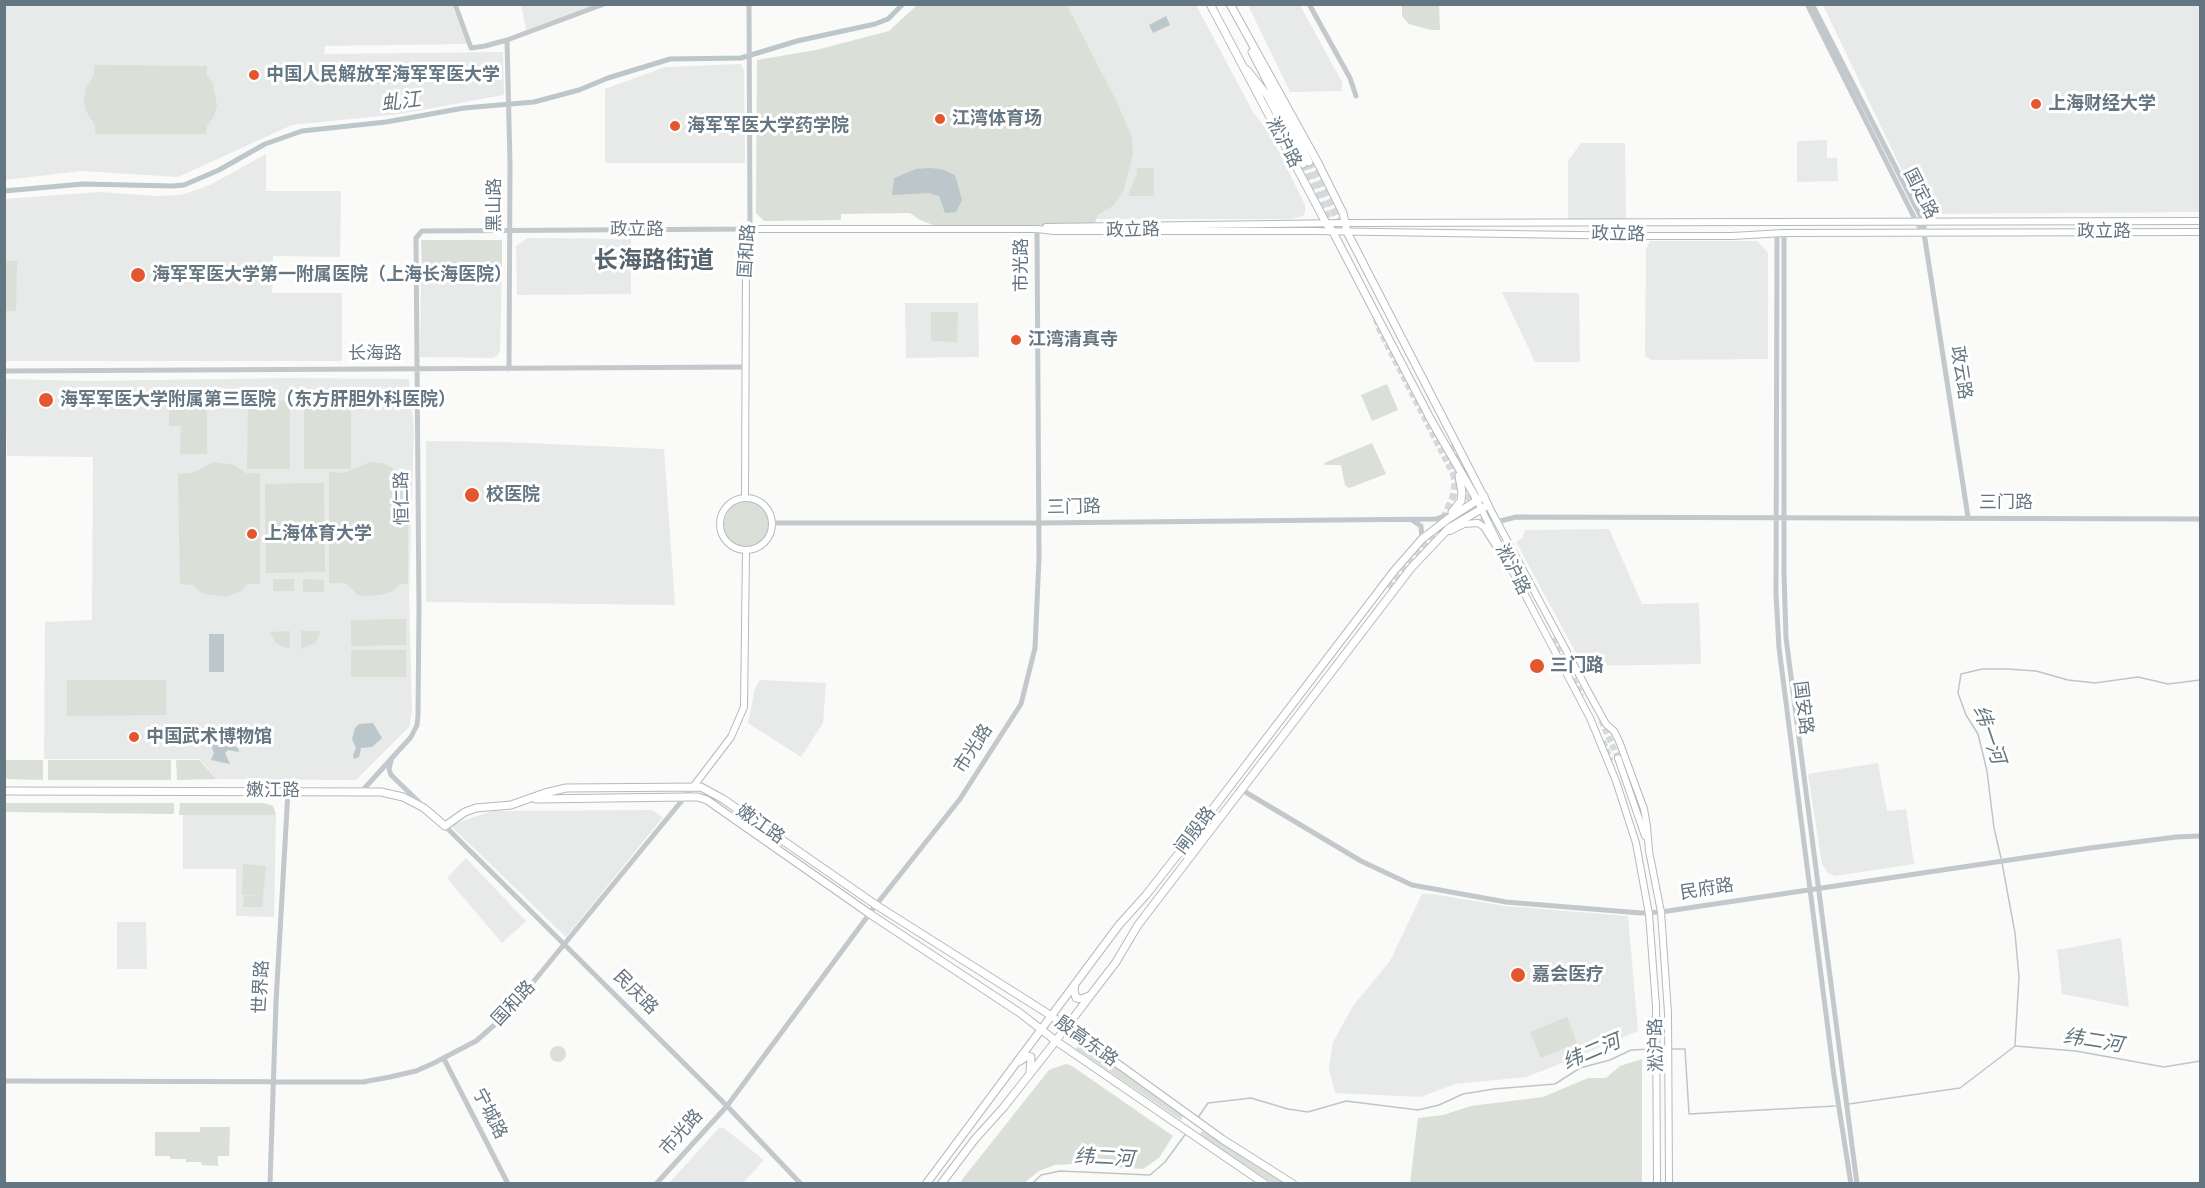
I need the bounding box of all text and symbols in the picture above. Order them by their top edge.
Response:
place label: 中国人民解放军海军军医大学 [266,64,500,86]
marker: 中国人民解放军海军军医大学 [247,68,261,82]
water label: 虬江 [380,89,422,117]
place label: 上海财经大学 [2048,93,2156,115]
marker: 上海财经大学 [2029,97,2043,111]
place label: 江湾体育场 [952,108,1042,130]
marker: 江湾体育场 [933,112,947,126]
street label: 淞沪路 [1261,114,1305,172]
place label: 海军军医大学药学院 [687,115,849,137]
marker: 海军军医大学药学院 [668,119,682,133]
street label: 国定路 [1898,165,1942,223]
street label: 黑山路 [484,178,506,232]
street label: 政立路 [610,219,664,241]
street label: 政立路 [1106,220,1160,242]
street label: 政立路 [2077,221,2131,243]
street label: 国和路 [735,223,761,279]
street label: 政立路 [1591,224,1645,246]
street label: 市光路 [1011,238,1033,292]
district label: 长海路街道 [594,248,714,276]
place label: 海军军医大学第一附属医院（上海长海医院） [152,264,512,286]
marker: 海军军医大学第一附属医院（上海长海医院） [129,266,147,284]
place label: 江湾清真寺 [1028,329,1118,351]
marker: 江湾清真寺 [1009,333,1023,347]
street label: 长海路 [348,343,402,365]
street label: 政云路 [1945,345,1975,401]
place label: 海军军医大学附属第三医院（东方肝胆外科医院） [60,389,456,411]
marker: 海军军医大学附属第三医院（东方肝胆外科医院） [37,391,55,409]
street label: 恒仁路 [392,471,414,525]
place label: 校医院 [486,484,540,506]
marker: 校医院 [463,486,481,504]
street label: 三门路 [1979,492,2033,514]
street label: 三门路 [1047,497,1101,519]
place label: 上海体育大学 [264,523,372,545]
marker: 上海体育大学 [245,527,259,541]
street label: 淞沪路 [1490,541,1534,599]
place label: 三门路 [1550,655,1604,677]
marker: 三门路 [1528,657,1546,675]
street label: 国安路 [1788,680,1816,736]
water label: 纬一河 [1967,703,2009,767]
street label: 市光路 [950,720,998,778]
place label: 中国武术博物馆 [146,726,272,748]
marker: 中国武术博物馆 [127,730,141,744]
street label: 嫩江路 [246,780,300,802]
street label: 嫩江路 [732,801,788,849]
street label: 闸殷路 [1171,803,1221,859]
street label: 民府路 [1679,875,1735,905]
street label: 世界路 [250,959,274,1015]
place label: 嘉会医疗 [1532,964,1604,986]
street label: 民庆路 [608,966,662,1020]
marker: 嘉会医疗 [1509,966,1527,984]
street label: 国和路 [488,977,540,1031]
street label: 殷高东路 [1051,1012,1121,1072]
street label: 淞沪路 [1646,1018,1668,1072]
water label: 纬二河 [2061,1025,2125,1059]
water label: 纬二河 [1560,1030,1624,1076]
street label: 宁城路 [467,1085,511,1143]
street label: 市光路 [656,1106,708,1160]
water label: 纬二河 [1073,1145,1135,1173]

